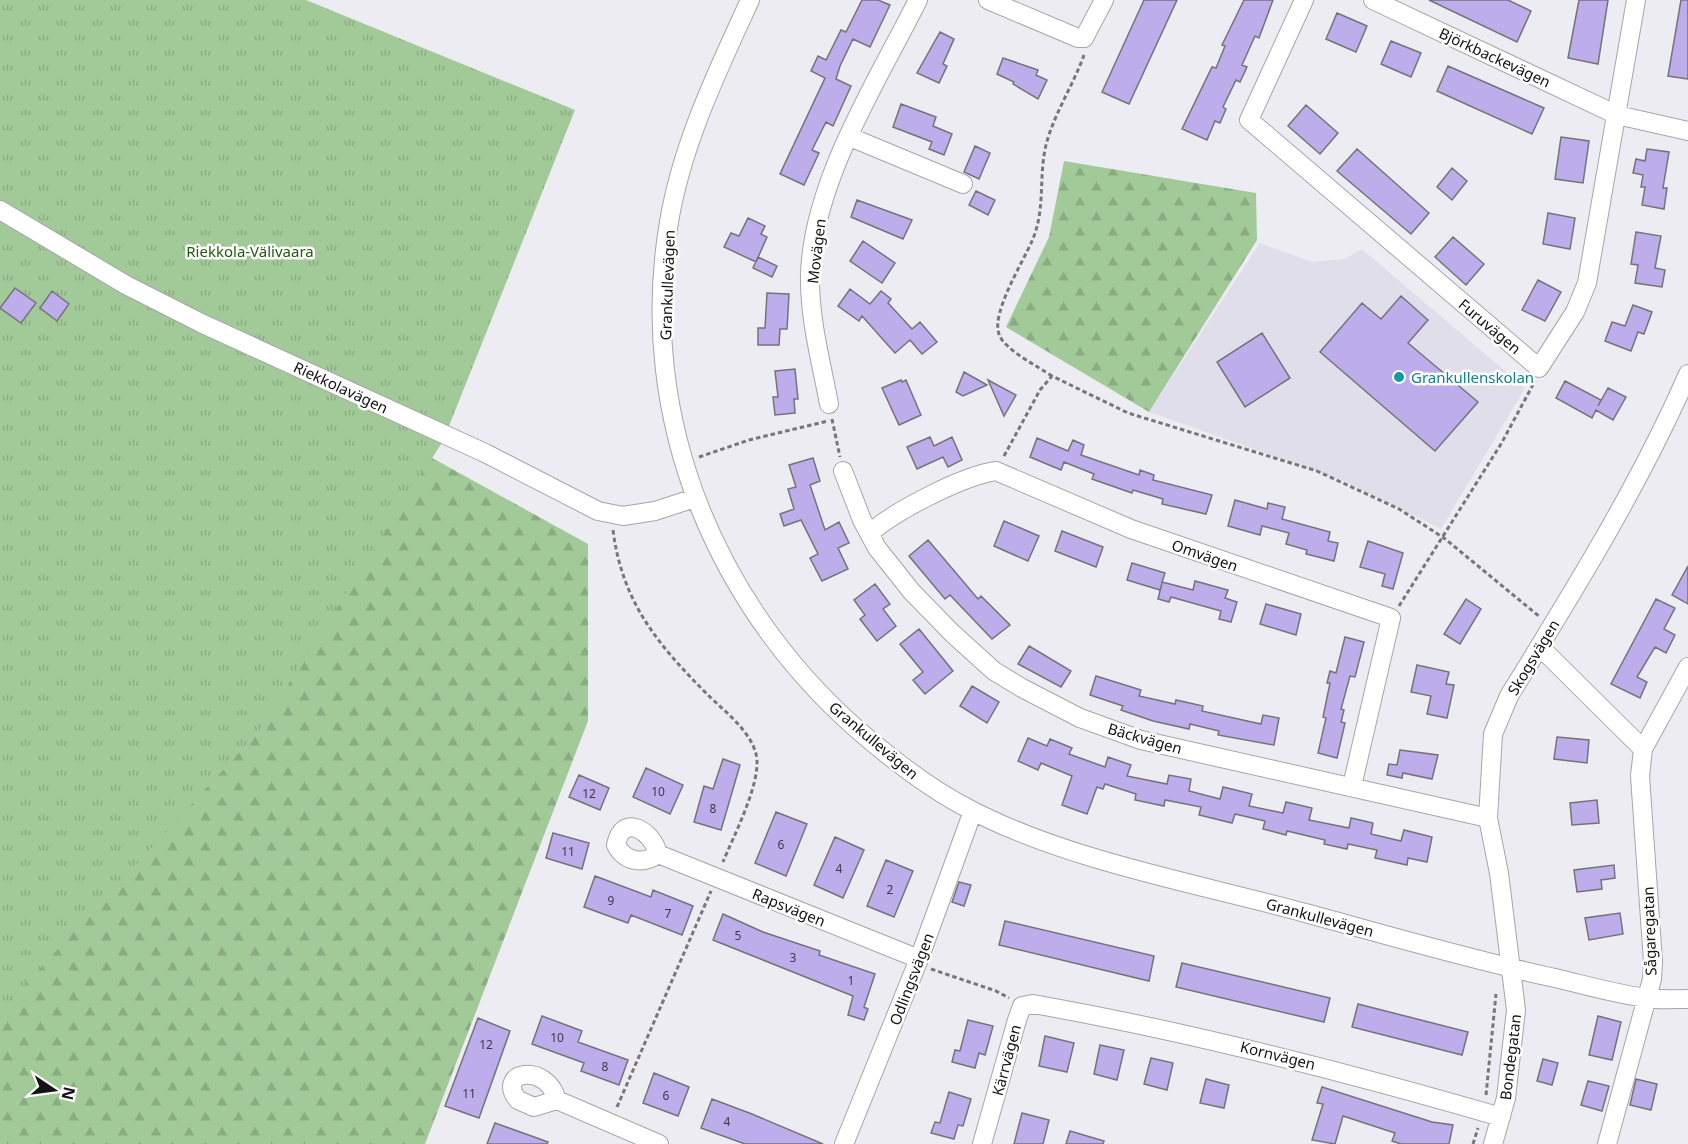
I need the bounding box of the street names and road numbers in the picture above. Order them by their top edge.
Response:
street label: Björkbackevägen [1436,22,1554,92]
street label: Movägen [802,217,830,285]
street label: Grankullevägen [655,229,679,341]
street label: Furuvägen [1455,294,1525,358]
street label: Riekkolavägen [291,356,391,418]
street label: Omvägen [1169,534,1241,576]
street label: Skogsvägen [1503,616,1563,698]
street label: Grankullevägen [825,697,923,783]
street label: Bäckvägen [1106,718,1184,758]
street label: Rapsvägen [749,883,829,931]
street label: Sågaregatan [1637,886,1661,976]
street label: Grankullevägen [1264,893,1376,941]
street label: Odlingsvägen [884,930,938,1028]
street label: Bondegatan [1495,1013,1525,1101]
street label: Kärrvägen [987,1022,1025,1098]
street label: Kornvägen [1238,1036,1318,1074]

